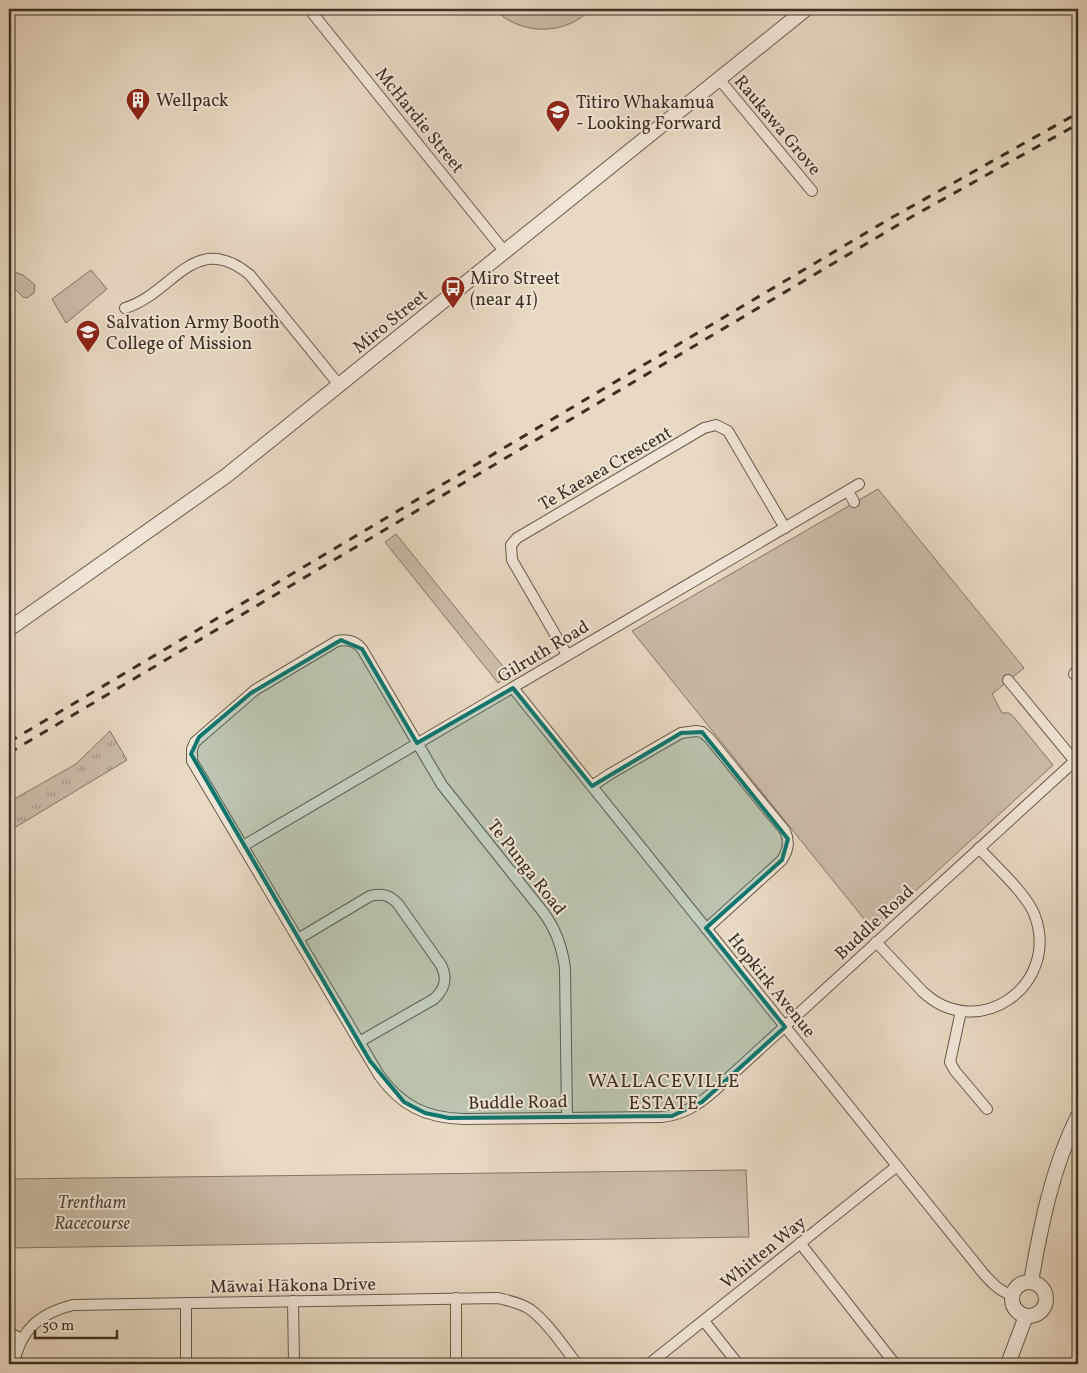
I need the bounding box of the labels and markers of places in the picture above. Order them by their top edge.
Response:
building icon: Wellpack [125,87,151,121]
place label: Wellpack [156,89,229,114]
place label: Titiro Whakamua - Looking Forward [576,91,722,137]
school or university icon: Titiro Whakamua - Looking Forward [545,99,571,133]
place label: Miro Street (near 41) [470,267,560,313]
bus stop icon: Miro Street (near 41) [440,275,466,309]
place label: Salvation Army Booth College of Mission [106,311,280,357]
school or university icon: Salvation Army Booth College of Mission [75,319,101,353]

